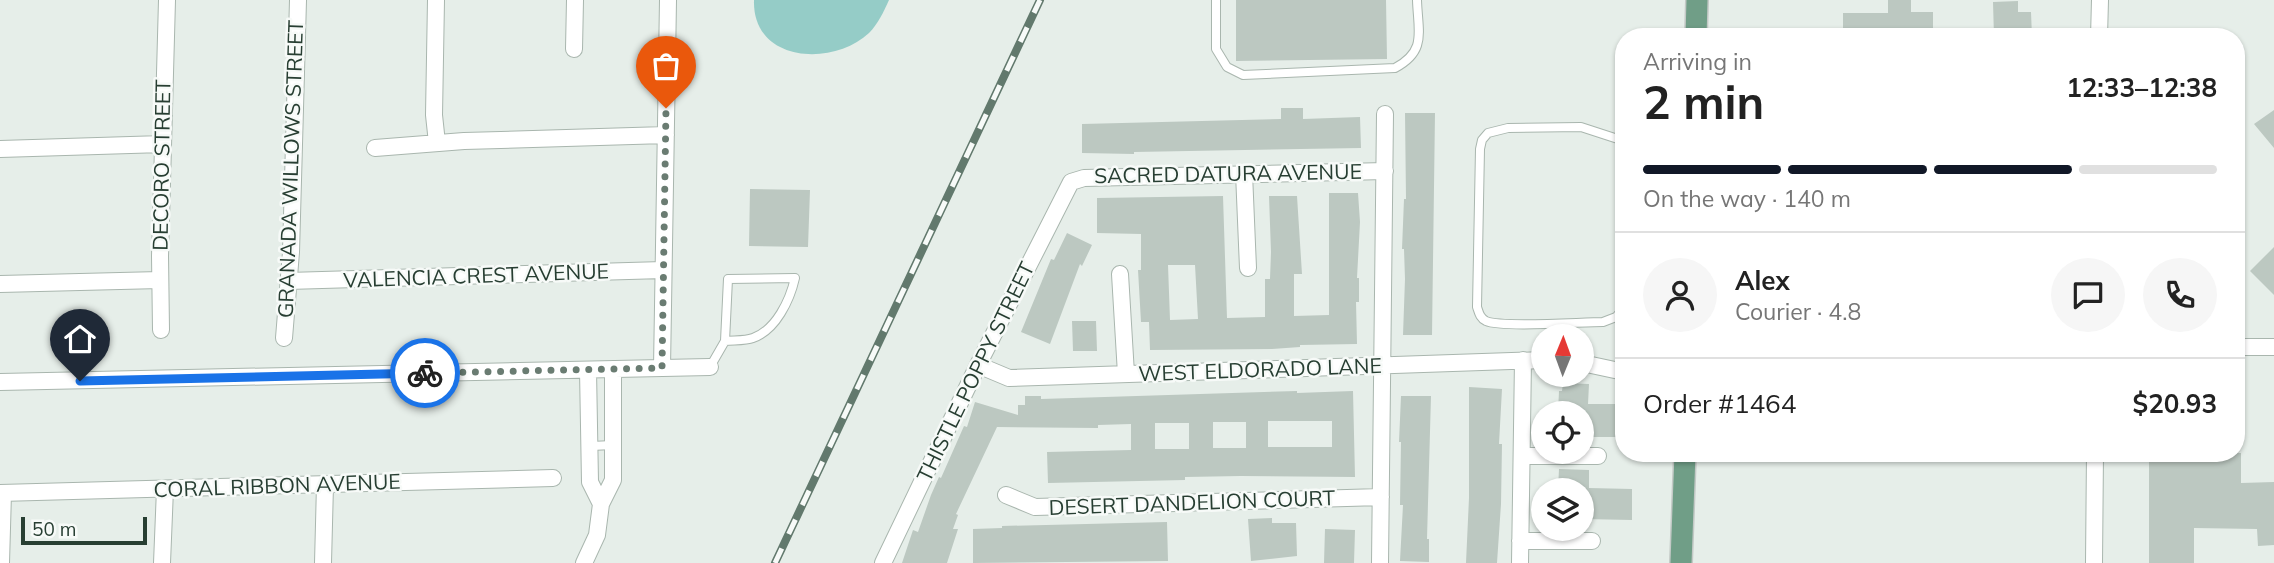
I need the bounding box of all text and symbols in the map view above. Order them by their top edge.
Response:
street label: GRANADA WILLOWS STREET [272,19,308,318]
pin [636,36,696,108]
icon: bag [647,47,685,85]
text: Arriving in [1643,47,1752,76]
text: 12:33–12:38 [2066,71,2217,104]
text: 2 min [1643,73,1764,131]
street label: DECORO STREET [147,79,175,251]
street label: SACRED DATURA AVENUE [1094,158,1362,188]
text: On the way · 140 m [1643,184,1851,213]
street label: VALENCIA CREST AVENUE [343,257,609,293]
street label: THISTLE POPPY STREET [911,257,1040,486]
button: person [1643,258,1717,332]
button: chat [2051,258,2125,332]
button: phone [2143,258,2217,332]
text: Alex [1735,264,1790,297]
text: Courier · 4.8 [1735,297,1861,326]
pin [50,309,110,381]
icon: home [61,320,99,358]
north arrow [1531,324,1594,387]
map controls [1531,324,1594,541]
courier [390,338,460,408]
street label: WEST ELDORADO LANE [1138,352,1382,386]
icon: bike [406,354,444,392]
text: Order #1464 [1643,387,1796,420]
text: $20.93 [2133,387,2217,420]
button: locate [1531,401,1594,464]
street label: CORAL RIBBON AVENUE [153,468,401,502]
button: layers [1531,478,1594,541]
street label: DESERT DANDELION COURT [1048,484,1336,520]
scale bar [21,514,147,546]
text: 50 m [32,517,76,541]

